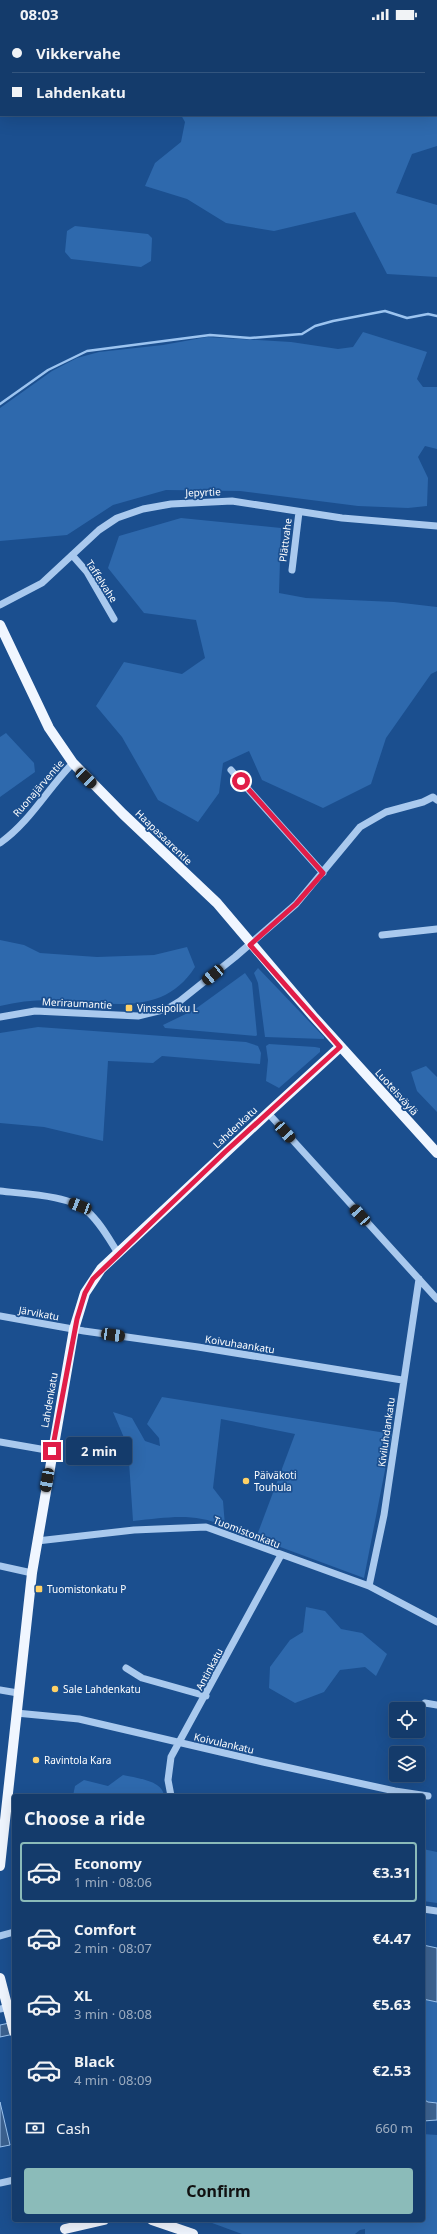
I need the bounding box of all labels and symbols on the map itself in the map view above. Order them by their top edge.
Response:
street label: Jepyrtie [184,484,221,500]
street label: Plättvahe [275,517,295,563]
street label: Taffelvahe [83,557,121,605]
street label: Ruonajärventie [9,756,67,819]
car [73,765,99,791]
route start [232,772,250,790]
street label: Haapasaarentie [133,806,196,868]
car [200,963,226,987]
street label: Meriraumantie [42,994,113,1012]
place label: Vinssipolku L [137,1001,198,1015]
marker: Vinssipolku L [124,1003,134,1013]
street label: Luoteisväylä [372,1066,422,1118]
street label: Lahdenkatu [210,1103,260,1151]
car [273,1119,297,1145]
car [67,1196,93,1216]
car [348,1202,372,1228]
street label: Järvikatu [17,1302,60,1323]
car [100,1327,126,1343]
street label: Koivuhaankatu [204,1332,276,1356]
street label: Lahdenkatu [37,1371,61,1429]
street label: Kiviluhdankatu [374,1396,398,1468]
callout: 2 min [66,1437,132,1465]
route end [43,1442,61,1460]
car [39,1467,55,1493]
place label: Päiväkoti Touhula [254,1468,297,1494]
marker: Päiväkoti Touhula [241,1476,251,1486]
street label: Tuomistonkatu [212,1513,282,1551]
place label: Tuomistonkatu P [47,1582,126,1596]
marker: Tuomistonkatu P [34,1584,44,1594]
street label: Antinkatu [192,1646,226,1692]
place label: Sale Lahdenkatu [63,1682,141,1696]
marker: Sale Lahdenkatu [50,1684,60,1694]
street label: Koivulankatu [193,1729,255,1757]
place label: Ravintola Kara [44,1753,111,1767]
marker: Ravintola Kara [31,1755,41,1765]

